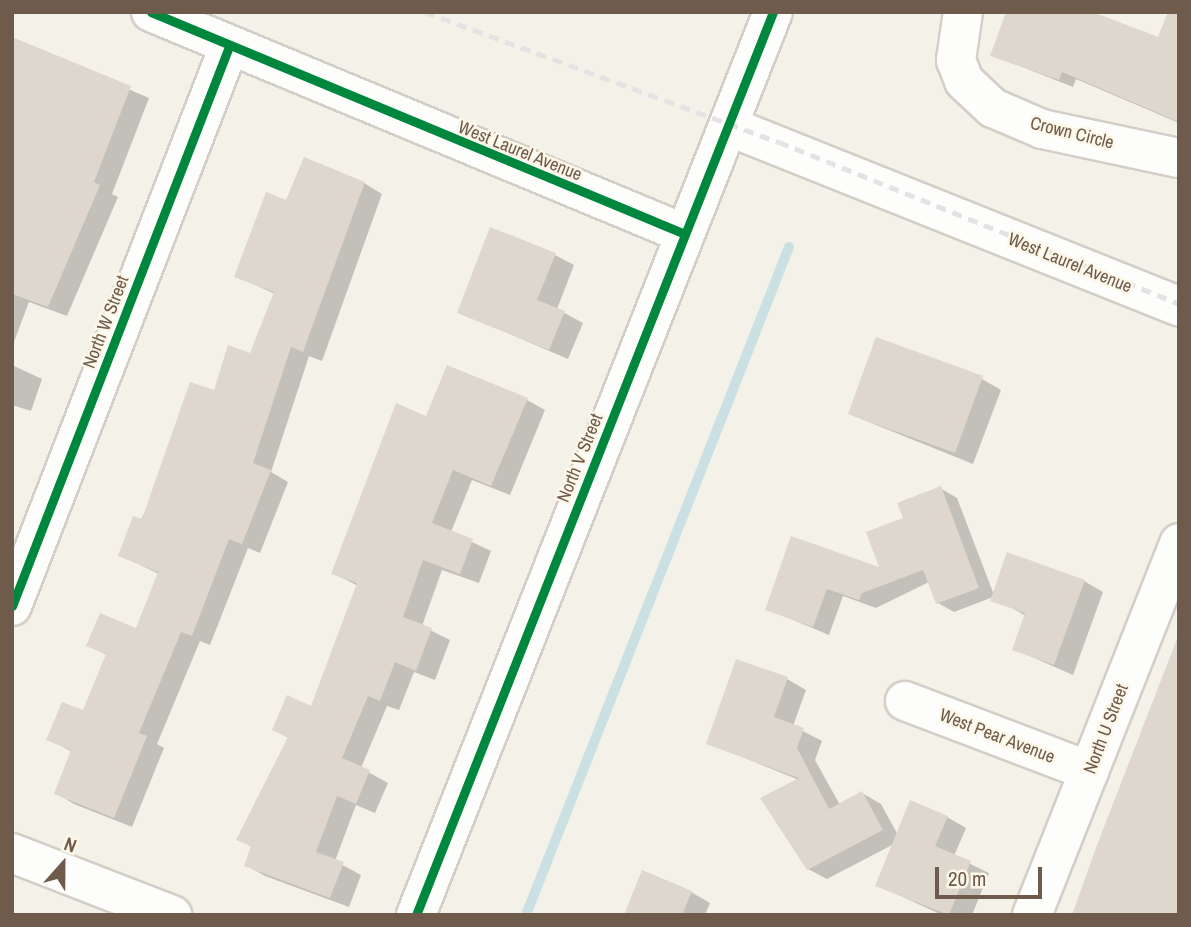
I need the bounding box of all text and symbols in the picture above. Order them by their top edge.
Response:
street label: Crown Circle [1028,112,1116,154]
street label: West Laurel Avenue [455,116,585,186]
street label: West Laurel Avenue [1005,228,1135,298]
street label: North W Street [78,273,134,371]
street label: North V Street [552,411,608,505]
street label: North U Street [1079,681,1133,777]
street label: West Pear Avenue [936,704,1058,768]
north arrow [28,829,98,899]
text: N [61,830,80,859]
scale bar [939,853,1046,897]
text: 20 m [948,864,986,893]

